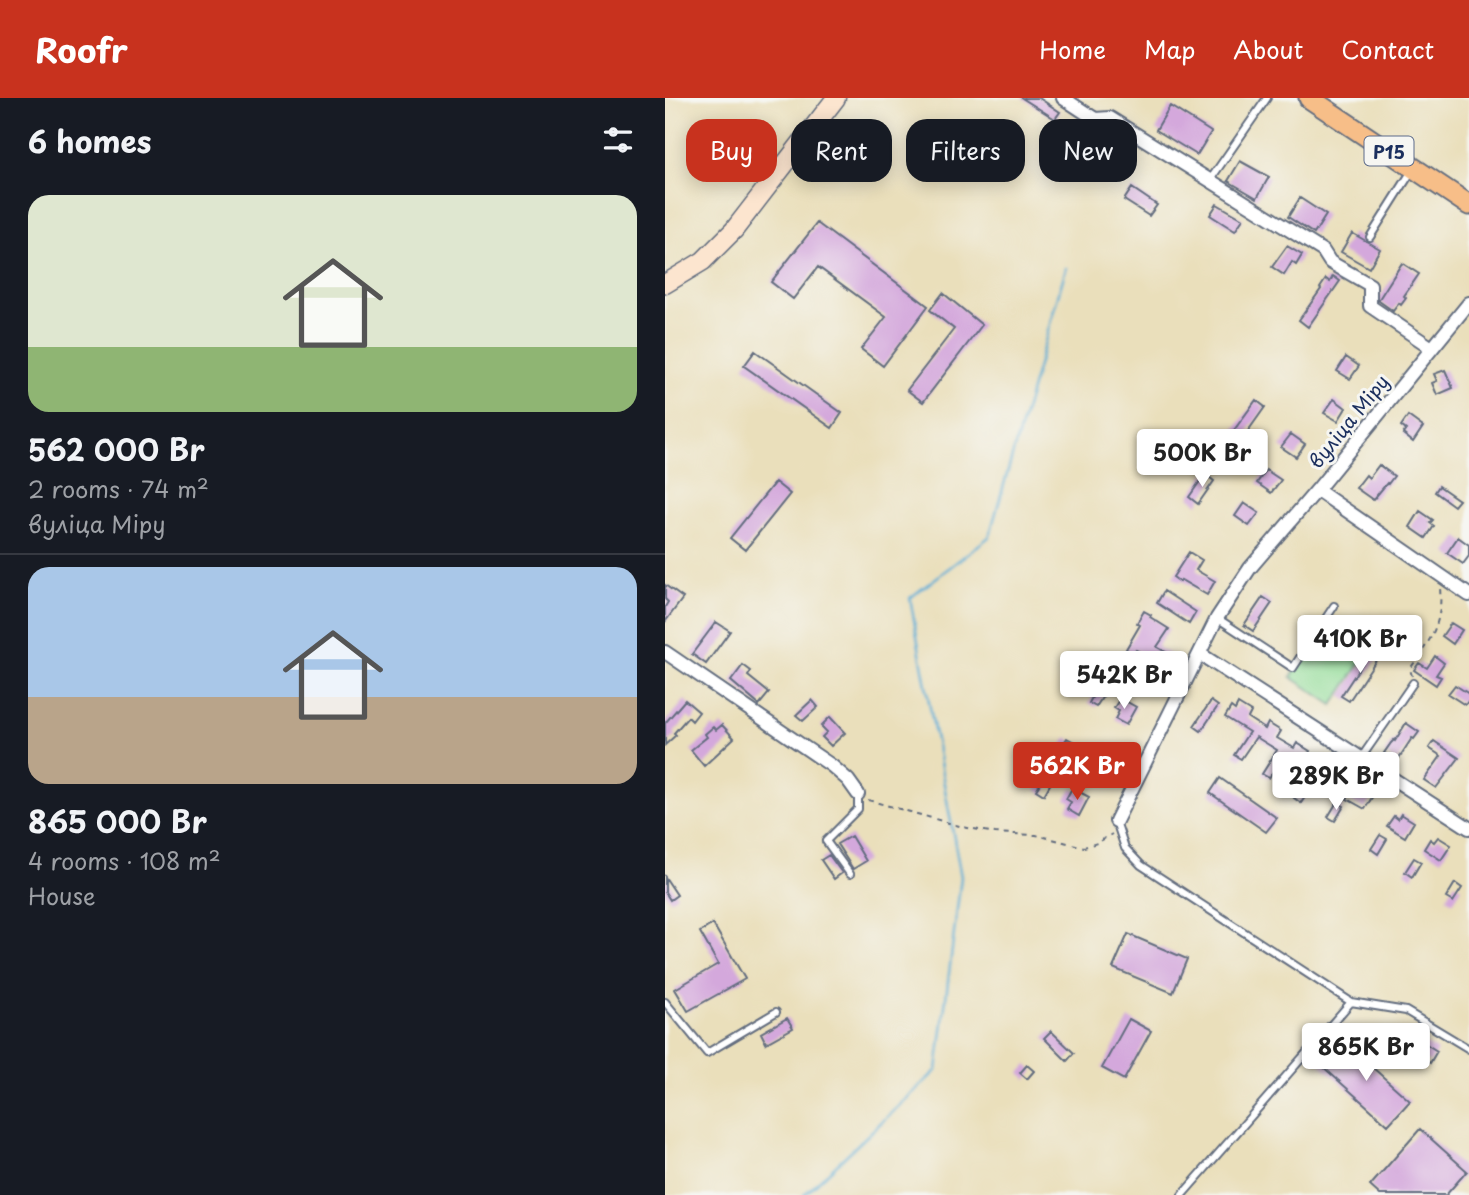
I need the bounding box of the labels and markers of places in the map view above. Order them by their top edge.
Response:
pin: 500K Br [1137,430,1267,489]
pin: 410K Br [1295,616,1425,675]
pin: 542K Br [1059,652,1189,711]
pin: 562K Br [1012,742,1142,802]
pin: 289K Br [1271,752,1401,812]
pin: 865K Br [1301,1024,1431,1083]

